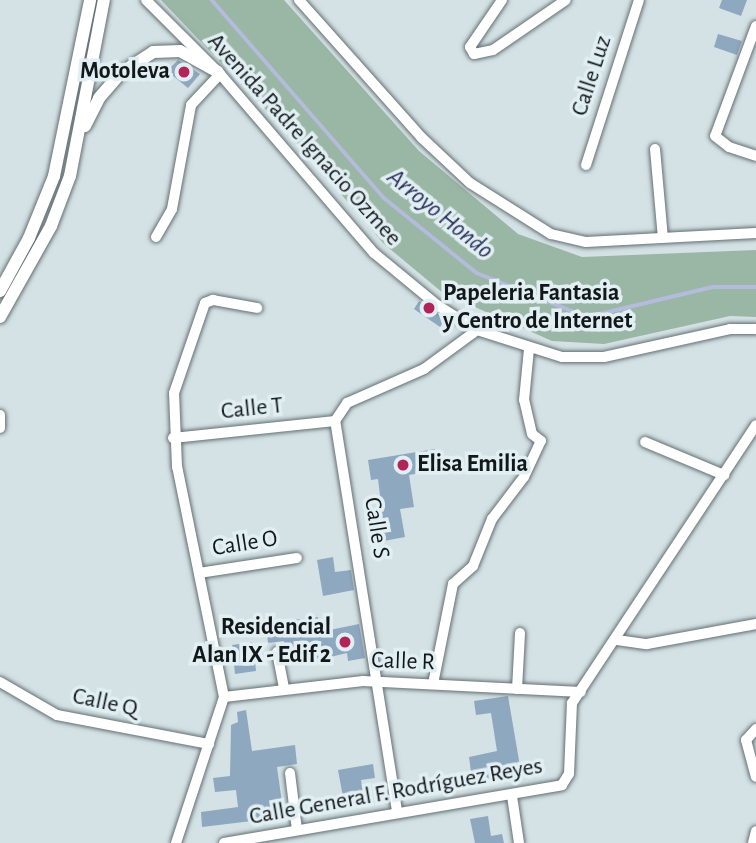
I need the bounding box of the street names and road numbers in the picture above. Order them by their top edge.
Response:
street label: Avenida Padre Ignacio Ozmee [201,28,407,252]
street label: Calle Luz [566,32,618,120]
street label: Calle T [220,391,284,427]
street label: Calle S [357,495,395,561]
street label: Calle O [210,525,280,563]
street label: Calle R [371,646,435,678]
street label: Calle Q [70,682,140,724]
street label: Calle General F. Rodríguez Reyes [247,752,545,832]

